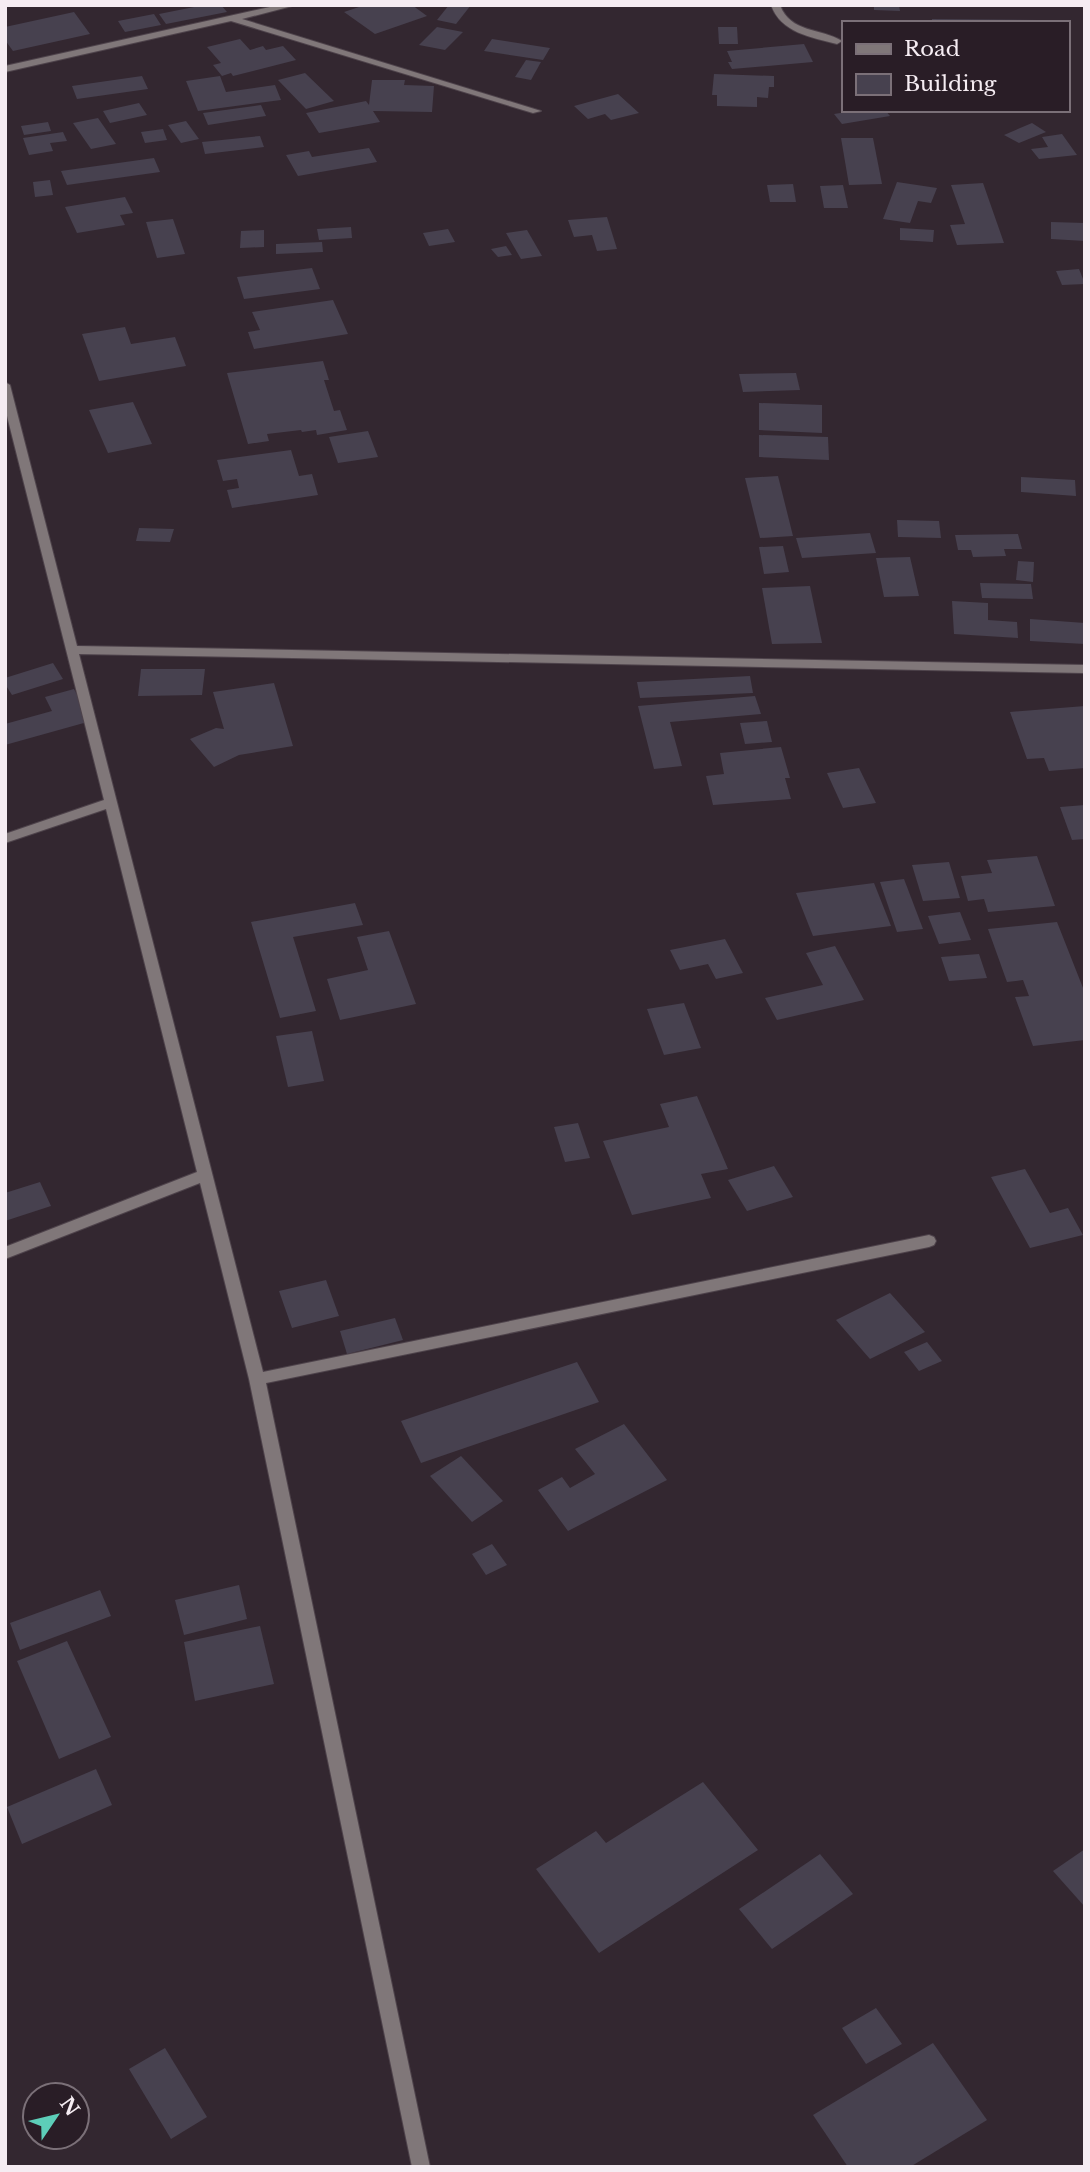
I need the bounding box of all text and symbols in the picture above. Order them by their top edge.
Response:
legend [842,21,1069,112]
text: Road [904,36,960,62]
text: Building [904,71,997,97]
north arrow [21,2081,91,2151]
text: N [55,2093,84,2121]

